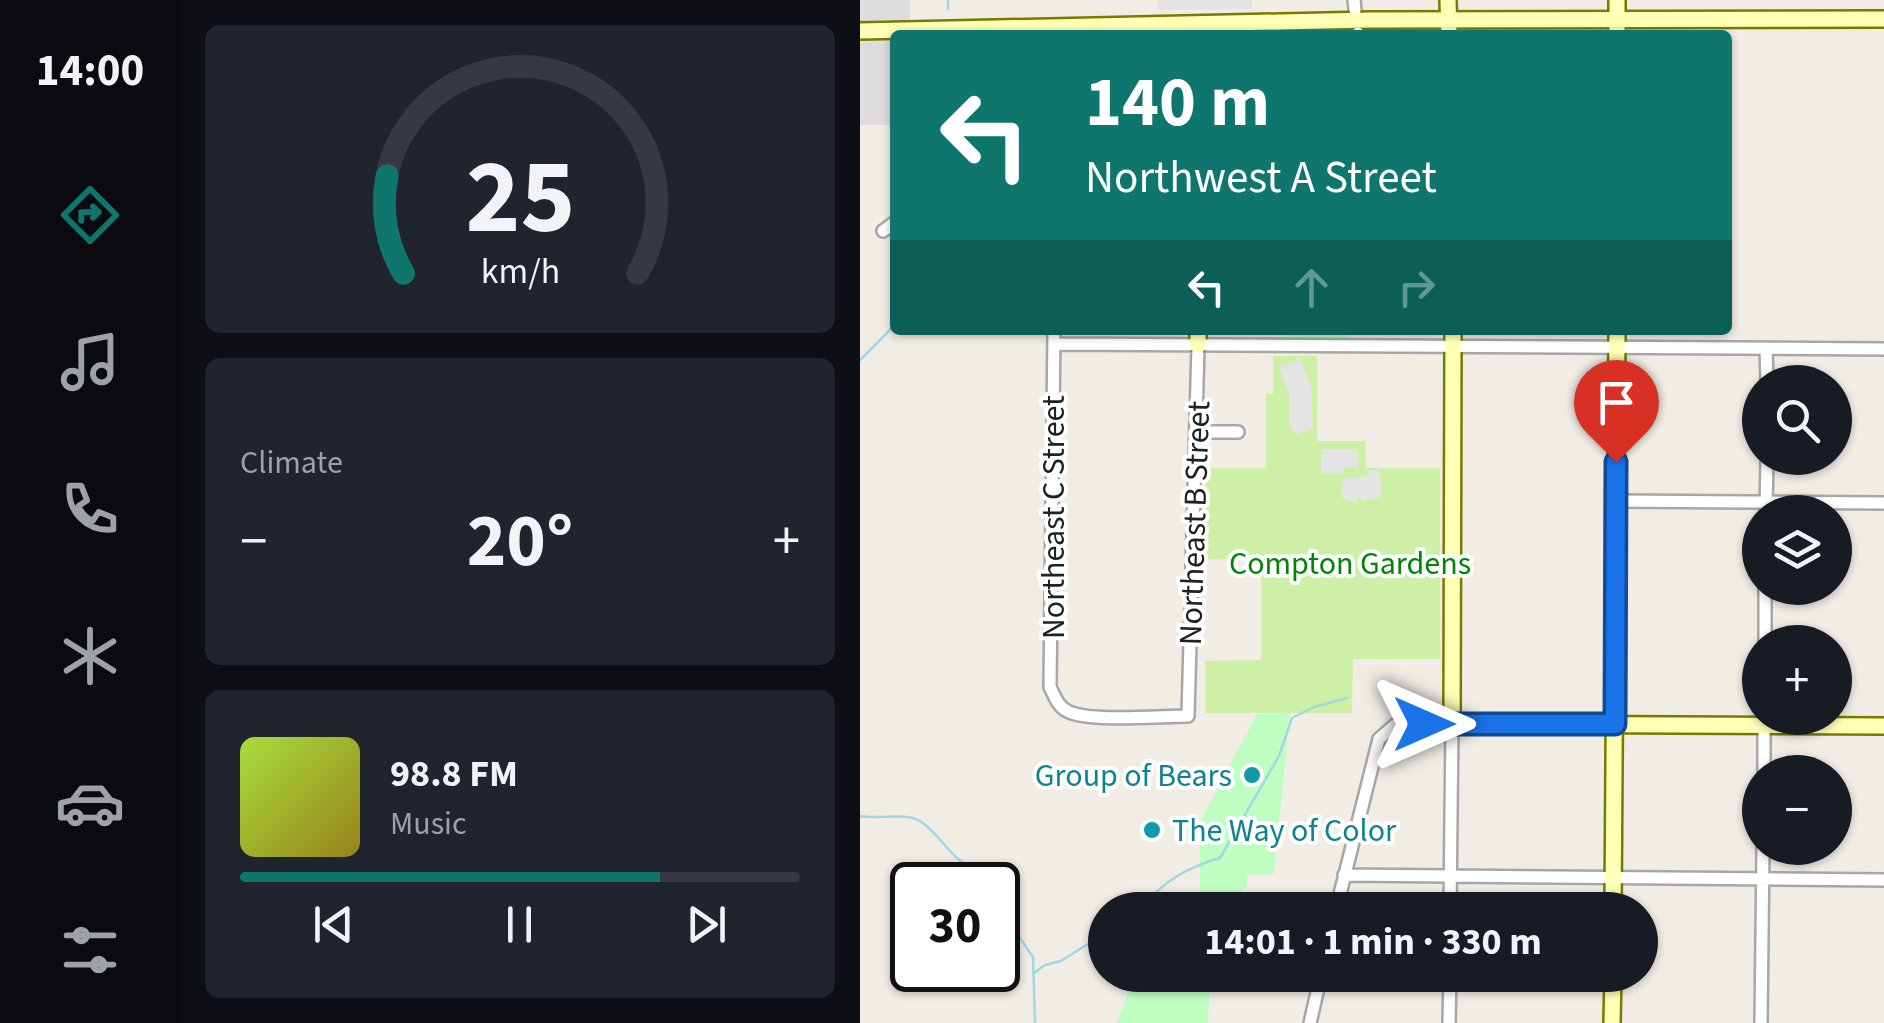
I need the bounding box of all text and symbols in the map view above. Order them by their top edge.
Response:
text: 14:00 [36,39,144,103]
text: 140 m [1085,53,1270,153]
icon: left [920,70,1050,200]
text: 25 [465,125,575,273]
text: Northwest A Street [1085,146,1437,210]
icon: directions [55,180,125,250]
text: km/h [480,246,560,297]
icon: left [1179,260,1234,315]
icon: ahead [1284,260,1339,315]
icon: right [1389,260,1444,315]
icon: music [55,327,125,397]
pin [1574,360,1659,463]
map controls [1742,365,1852,865]
button: search [1742,365,1852,475]
icon: arrive [1589,375,1644,430]
street label: Northeast C Street [1031,395,1077,639]
street label: Northeast B Street [1168,400,1222,646]
text: Climate [240,440,343,486]
icon: phone [55,474,125,544]
text: 20° [467,488,573,595]
button: layers [1742,495,1852,605]
text: − [240,503,267,581]
text: + [773,503,800,581]
park label: Compton Gardens [1229,541,1471,587]
icon: climate [55,621,125,691]
button: + [1742,625,1852,735]
position arrow [1372,672,1476,776]
text: 98.8 FM [390,747,518,801]
place label: Group of Bears [1035,753,1232,799]
button: − [1742,755,1852,865]
marker: Group of Bears [1241,764,1263,786]
icon: car [55,768,125,838]
text: Music [390,801,467,847]
place label: The Way of Color [1172,808,1397,854]
marker: The Way of Color [1141,819,1163,841]
speed limit sign: 30 [890,862,1020,992]
icon: previous [306,897,361,952]
icon: pause [492,897,547,952]
icon: next [679,897,734,952]
icon: filters [55,915,125,985]
text: 14:01 · 1 min · 330 m [1204,915,1542,969]

